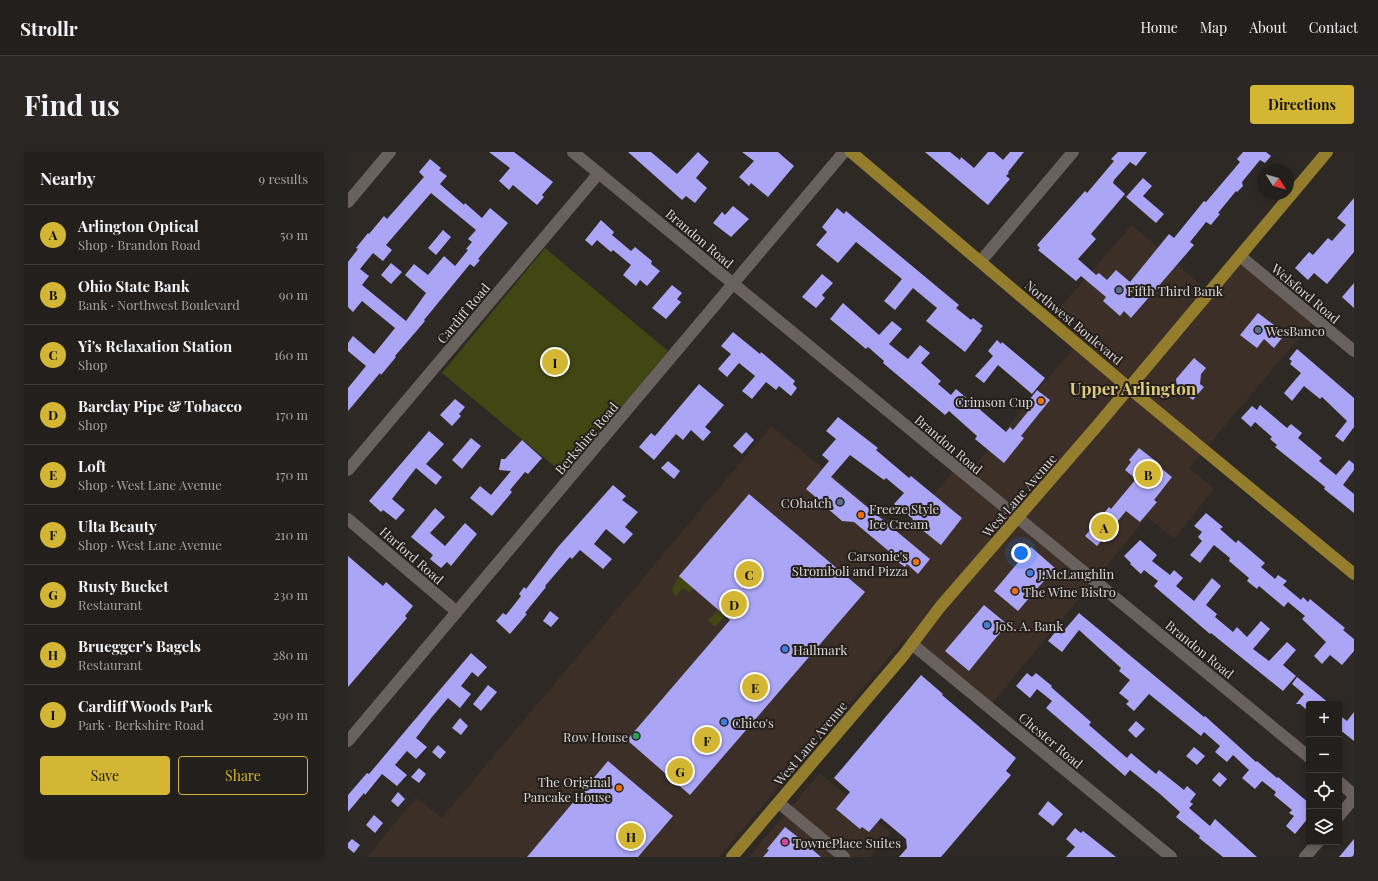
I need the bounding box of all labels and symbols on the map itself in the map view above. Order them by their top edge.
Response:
north arrow [1258,164,1294,200]
street label: Brandon Road [663,205,738,272]
street label: Welsford Road [1268,259,1344,327]
street label: Northwest Boulevard [1022,276,1127,368]
street label: Cardiff Road [433,279,493,347]
place label: Fifth Third Bank [1127,282,1224,299]
marker: Fifth Third Bank [1114,285,1124,295]
place label: WesBanco [1265,322,1325,339]
marker: WesBanco [1253,325,1263,335]
pin: I [542,347,568,377]
district label: Upper Arlington [1070,377,1197,399]
place label: Crimson Cup [955,393,1033,410]
marker: Crimson Cup [1036,396,1046,406]
street label: Berkshire Road [551,398,622,478]
street label: Brandon Road [912,411,987,478]
street label: West Lane Avenue [977,449,1060,541]
pin: B [1135,459,1161,489]
place label: COhatch [781,494,832,511]
marker: COhatch [835,497,845,507]
place label: Freeze Style Ice Cream [869,500,940,532]
marker: Freeze Style Ice Cream [856,510,866,520]
pin: A [1091,512,1117,542]
street label: Harford Road [377,523,448,588]
your location [1011,543,1031,563]
place label: Carsonie's Stromboli and Pizza [792,547,909,579]
marker: Carsonie's Stromboli and Pizza [911,557,921,567]
pin: C [736,559,762,589]
place label: J.McLaughlin [1037,565,1114,582]
marker: J.McLaughlin [1025,568,1035,578]
place label: The Wine Bistro [1023,583,1116,600]
marker: The Wine Bistro [1010,586,1020,596]
pin: D [721,589,747,619]
street label: Brandon Road [1162,616,1238,682]
place label: JoS. A. Bank [994,617,1064,634]
marker: JoS. A. Bank [982,620,992,630]
place label: Hallmark [793,641,848,658]
marker: Hallmark [780,644,790,654]
pin: E [742,672,768,702]
street label: West Lane Avenue [769,697,851,789]
street label: Chester Road [1015,708,1087,772]
place label: Chico's [732,714,774,731]
marker: Chico's [719,717,729,727]
pin: F [694,725,720,755]
place label: Row House [563,728,628,745]
marker: Row House [631,731,641,741]
pin: G [667,756,693,786]
place label: The Original Pancake House [523,773,611,805]
marker: The Original Pancake House [614,783,624,793]
pin: H [618,821,644,851]
place label: TownePlace Suites [793,834,901,851]
marker: TownePlace Suites [780,837,790,847]

